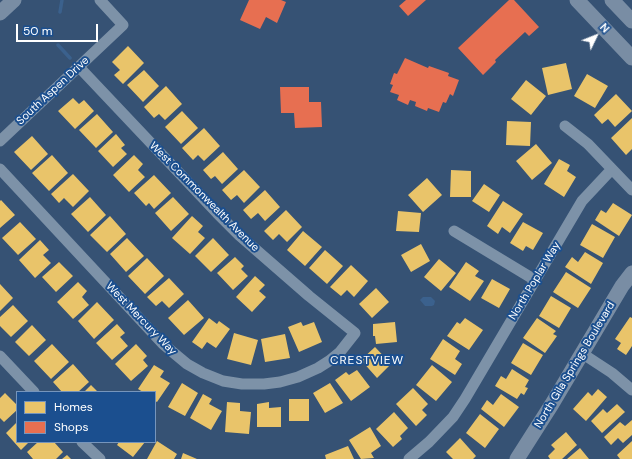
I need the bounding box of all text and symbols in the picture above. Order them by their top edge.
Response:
scale bar [18,16,100,42]
north arrow [576,16,616,56]
text: N [597,20,613,36]
text: 50 m [23,23,52,39]
street label: South Aspen Drive [14,54,92,128]
street label: West Commonwealth Avenue [146,139,262,255]
street label: North Poplar Way [506,240,564,322]
street label: West Mercury Way [103,280,179,358]
street label: North Gila Springs Boulevard [532,299,618,431]
district label: CRESTVIEW [330,354,404,368]
legend [16,391,156,443]
text: Homes [54,399,93,415]
text: Shops [54,419,89,435]

